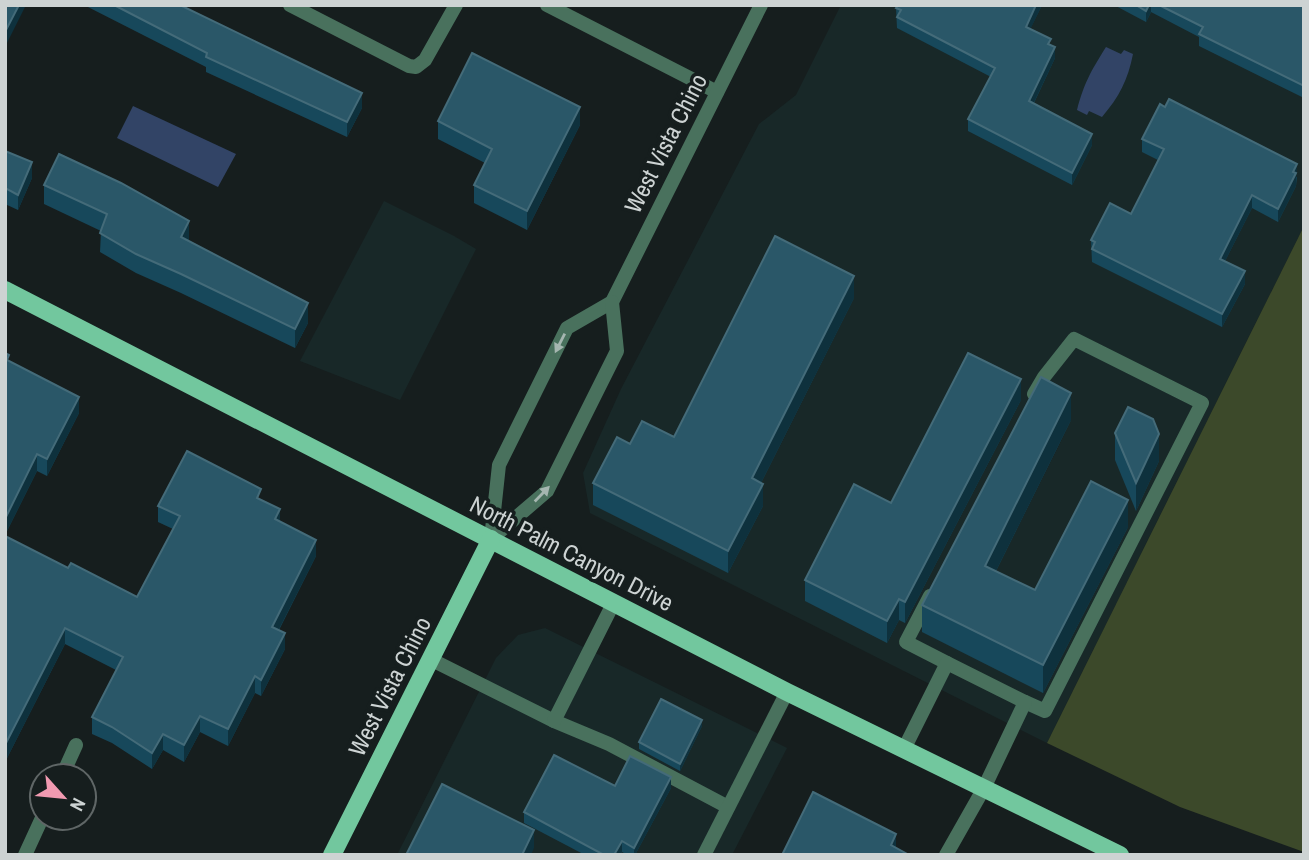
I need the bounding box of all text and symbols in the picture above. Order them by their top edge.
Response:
street label: West Vista Chino [616,68,714,218]
one-way arrow [554,333,565,353]
one-way arrow [533,486,549,503]
street label: North Palm Canyon Drive [465,488,679,618]
street label: West Vista Chino [340,611,438,761]
north arrow [28,762,98,832]
text: N [64,794,92,816]

